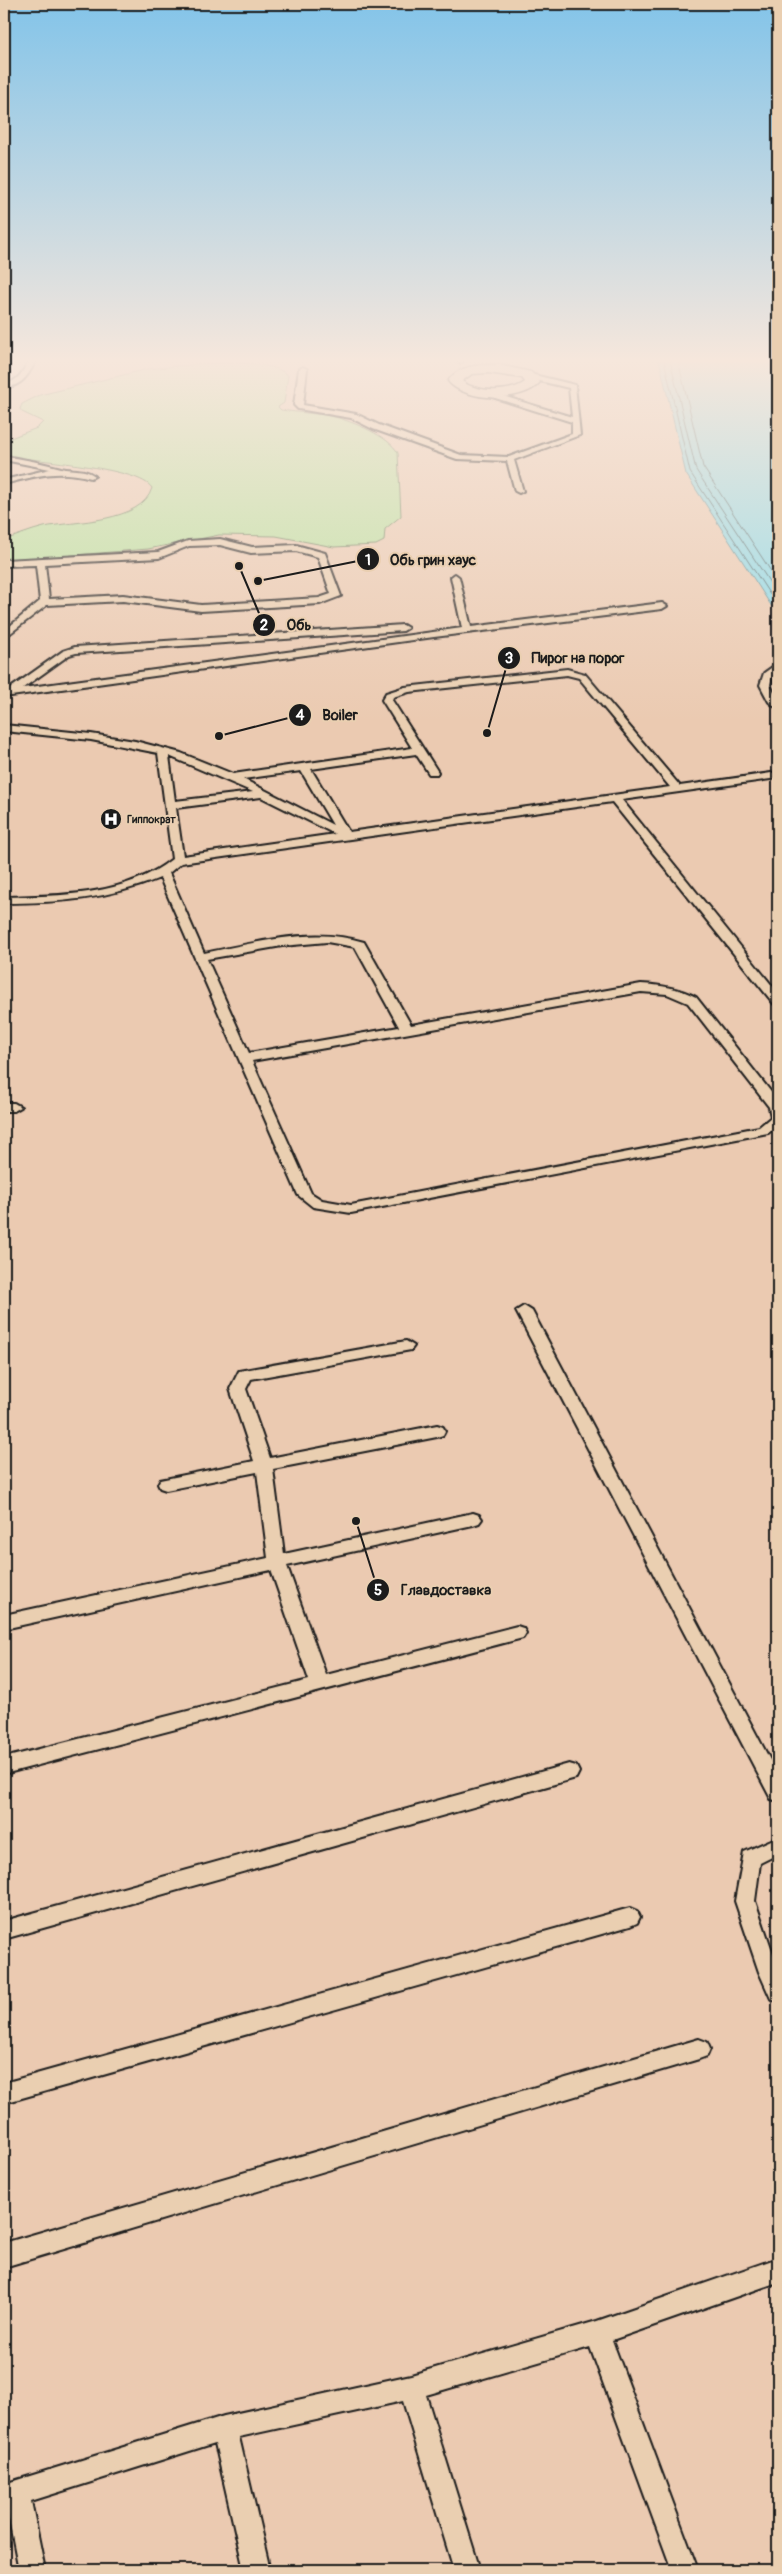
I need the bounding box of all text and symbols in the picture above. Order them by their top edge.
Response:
callout: Обь грин хаус [355,544,487,574]
text: 1 [365,551,371,570]
text: Обь грин хаус [390,551,477,570]
callout: Обь [251,610,321,640]
text: 2 [260,616,268,635]
text: Обь [286,616,312,635]
callout: Пирог на порог [497,643,635,673]
text: 3 [505,649,513,668]
text: Пирог на порог [532,649,625,668]
callout: Boiler [287,700,368,730]
text: 4 [296,706,305,725]
text: Boiler [322,706,358,725]
hospital icon: Гиппократ [99,807,123,831]
place label: Гиппократ [127,813,176,826]
callout: Главдоставка [366,1575,501,1605]
text: 5 [374,1581,382,1600]
text: Главдоставка [401,1581,491,1600]

